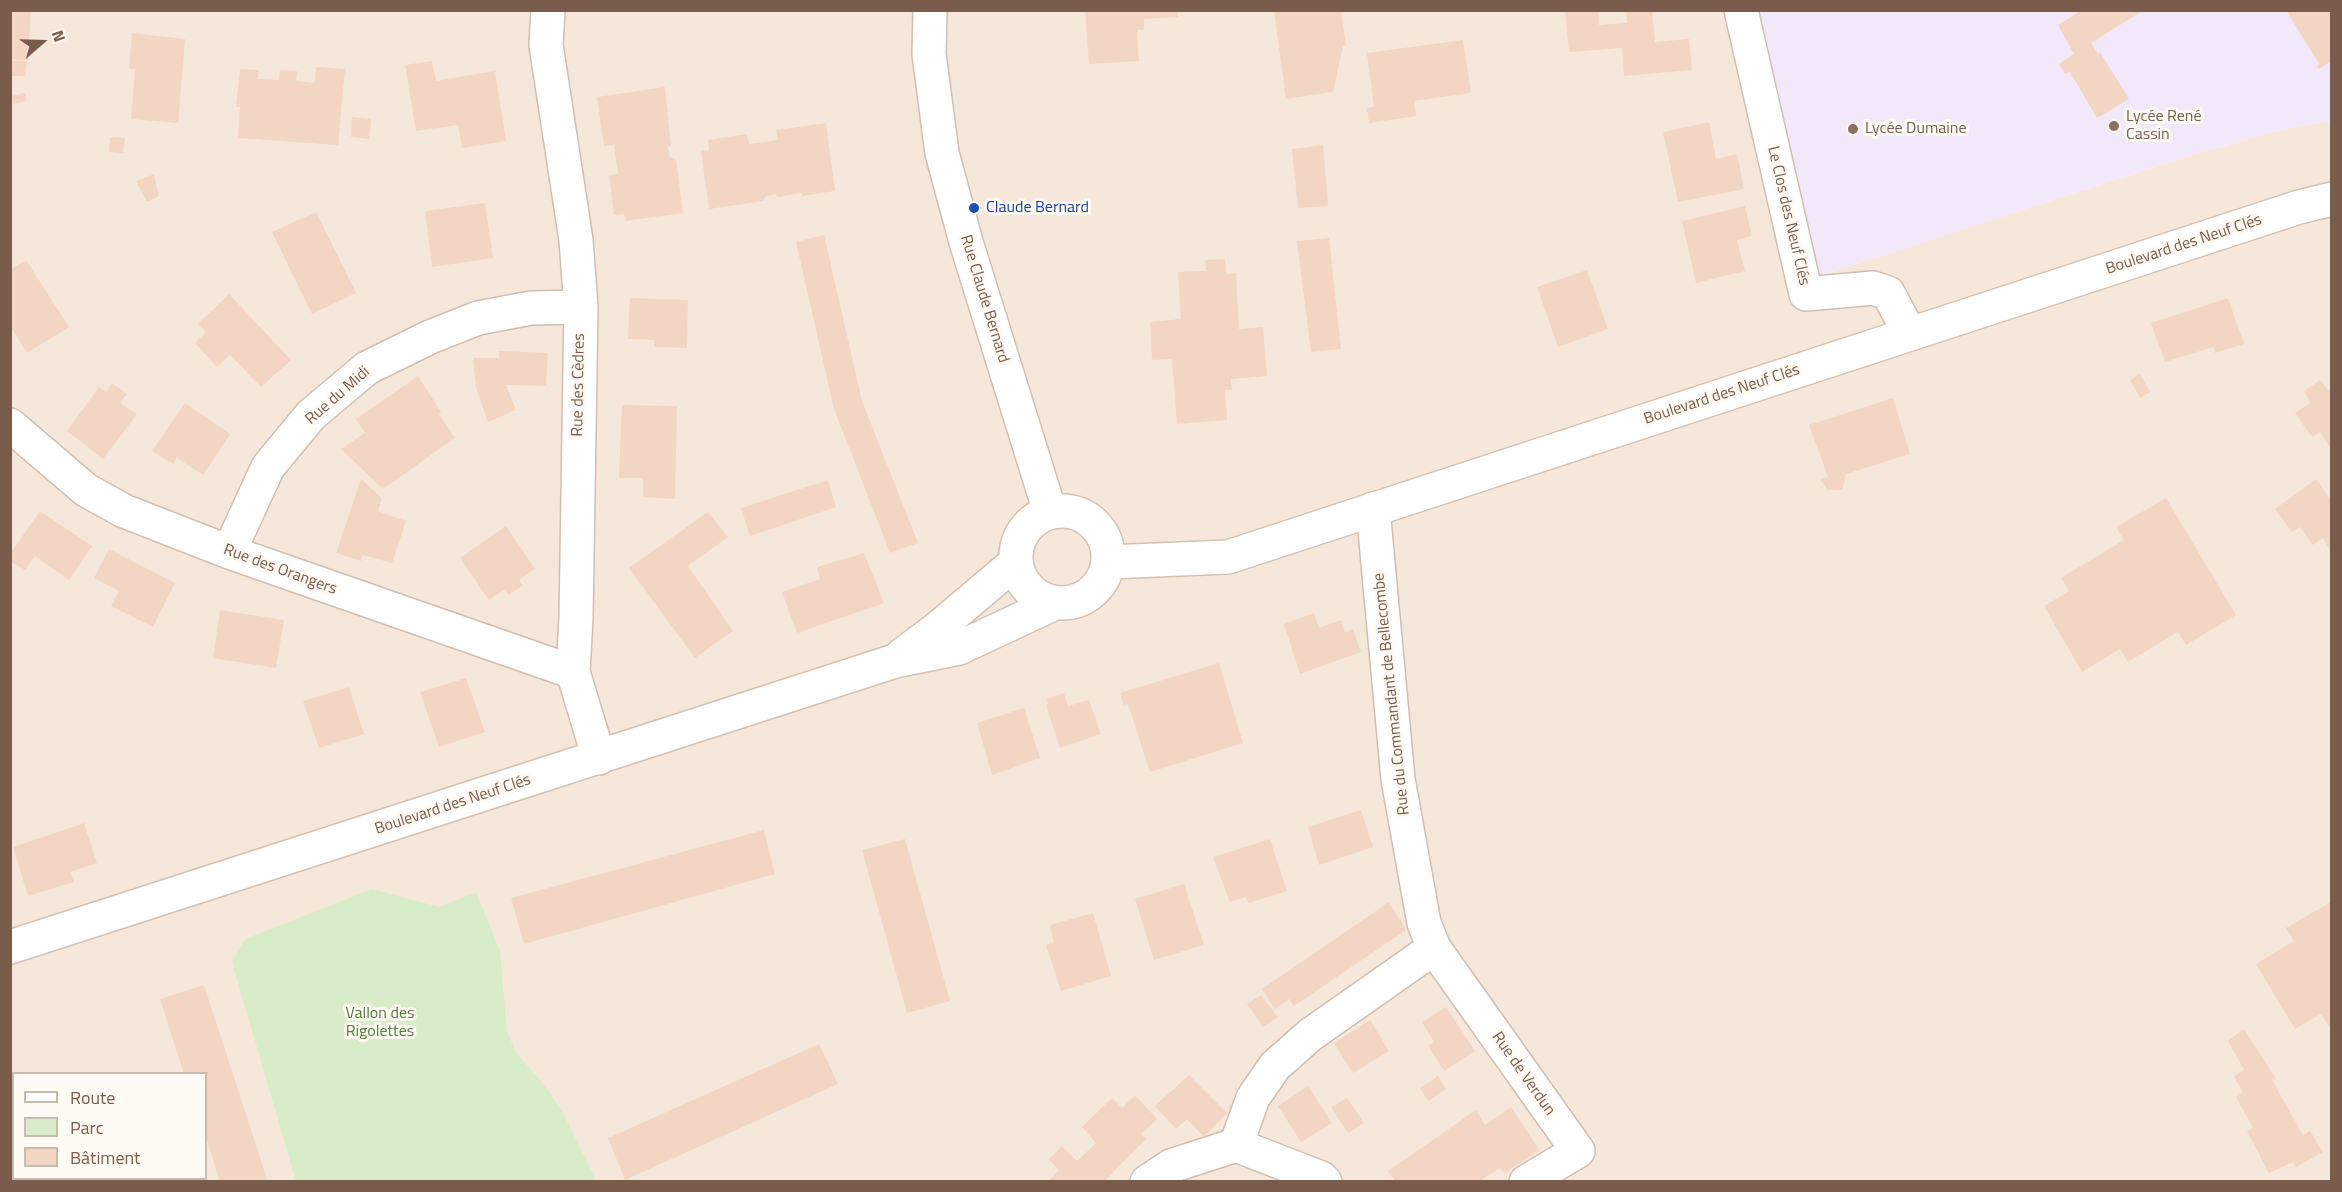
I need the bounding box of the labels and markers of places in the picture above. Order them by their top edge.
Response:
place label: Lycée René Cassin [2126,107,2202,145]
place label: Lycée Dumaine [1865,119,1966,139]
marker: Lycée René Cassin [2107,119,2121,133]
marker: Lycée Dumaine [1846,122,1860,136]
place label: Claude Bernard [986,198,1089,218]
marker: Claude Bernard [967,201,981,215]

